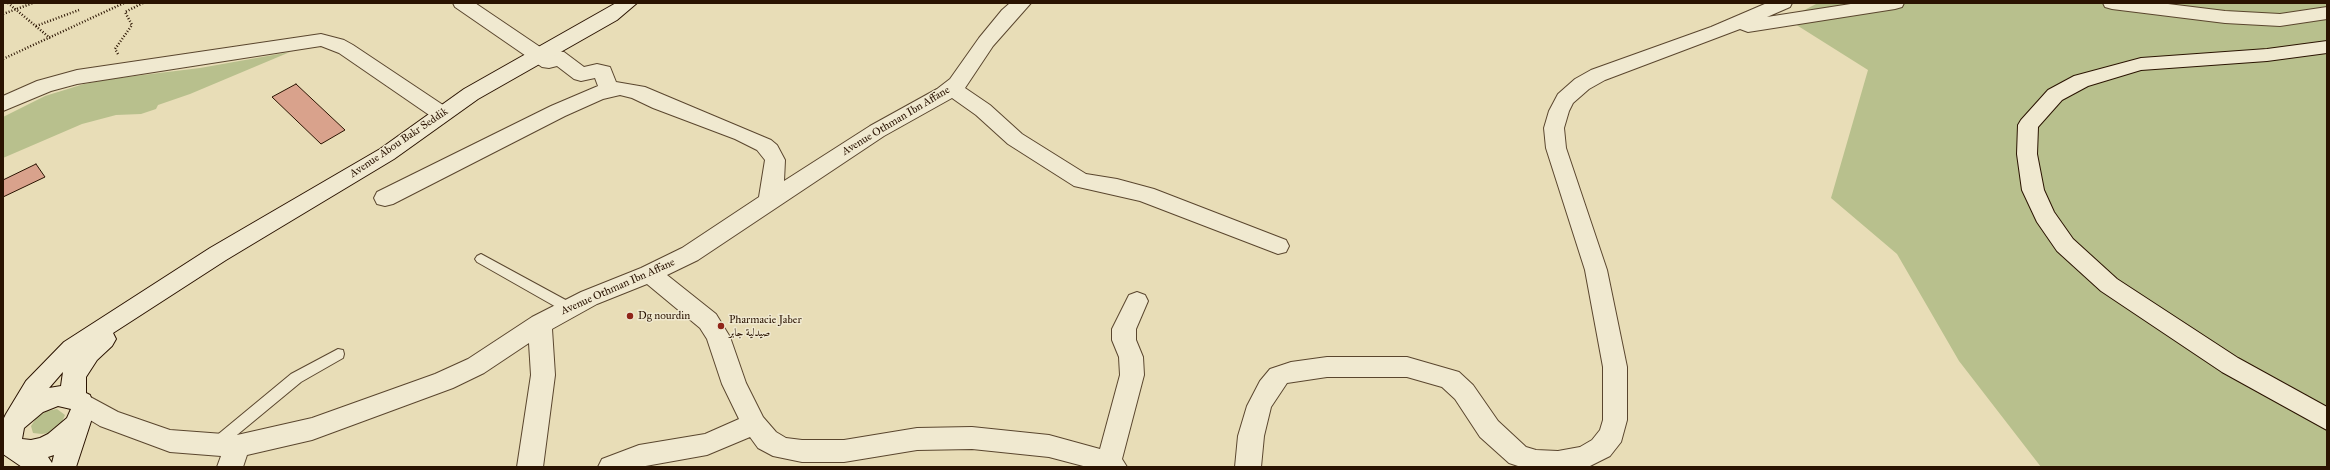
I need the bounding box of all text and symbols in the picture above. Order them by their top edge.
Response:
street label: Avenue Othman Ibn Affane [840,84,952,158]
street label: Avenue Abou Bakr Seddik [347,105,451,181]
street label: Avenue Othman Ibn Affane [559,256,677,318]
place label: Dg nourdin [638,309,690,323]
marker: Dg nourdin [625,311,635,321]
place label: Pharmacie Jaber صيدلية جابر [729,313,802,339]
marker: Pharmacie Jaber صيدلية جابر [716,321,726,331]

